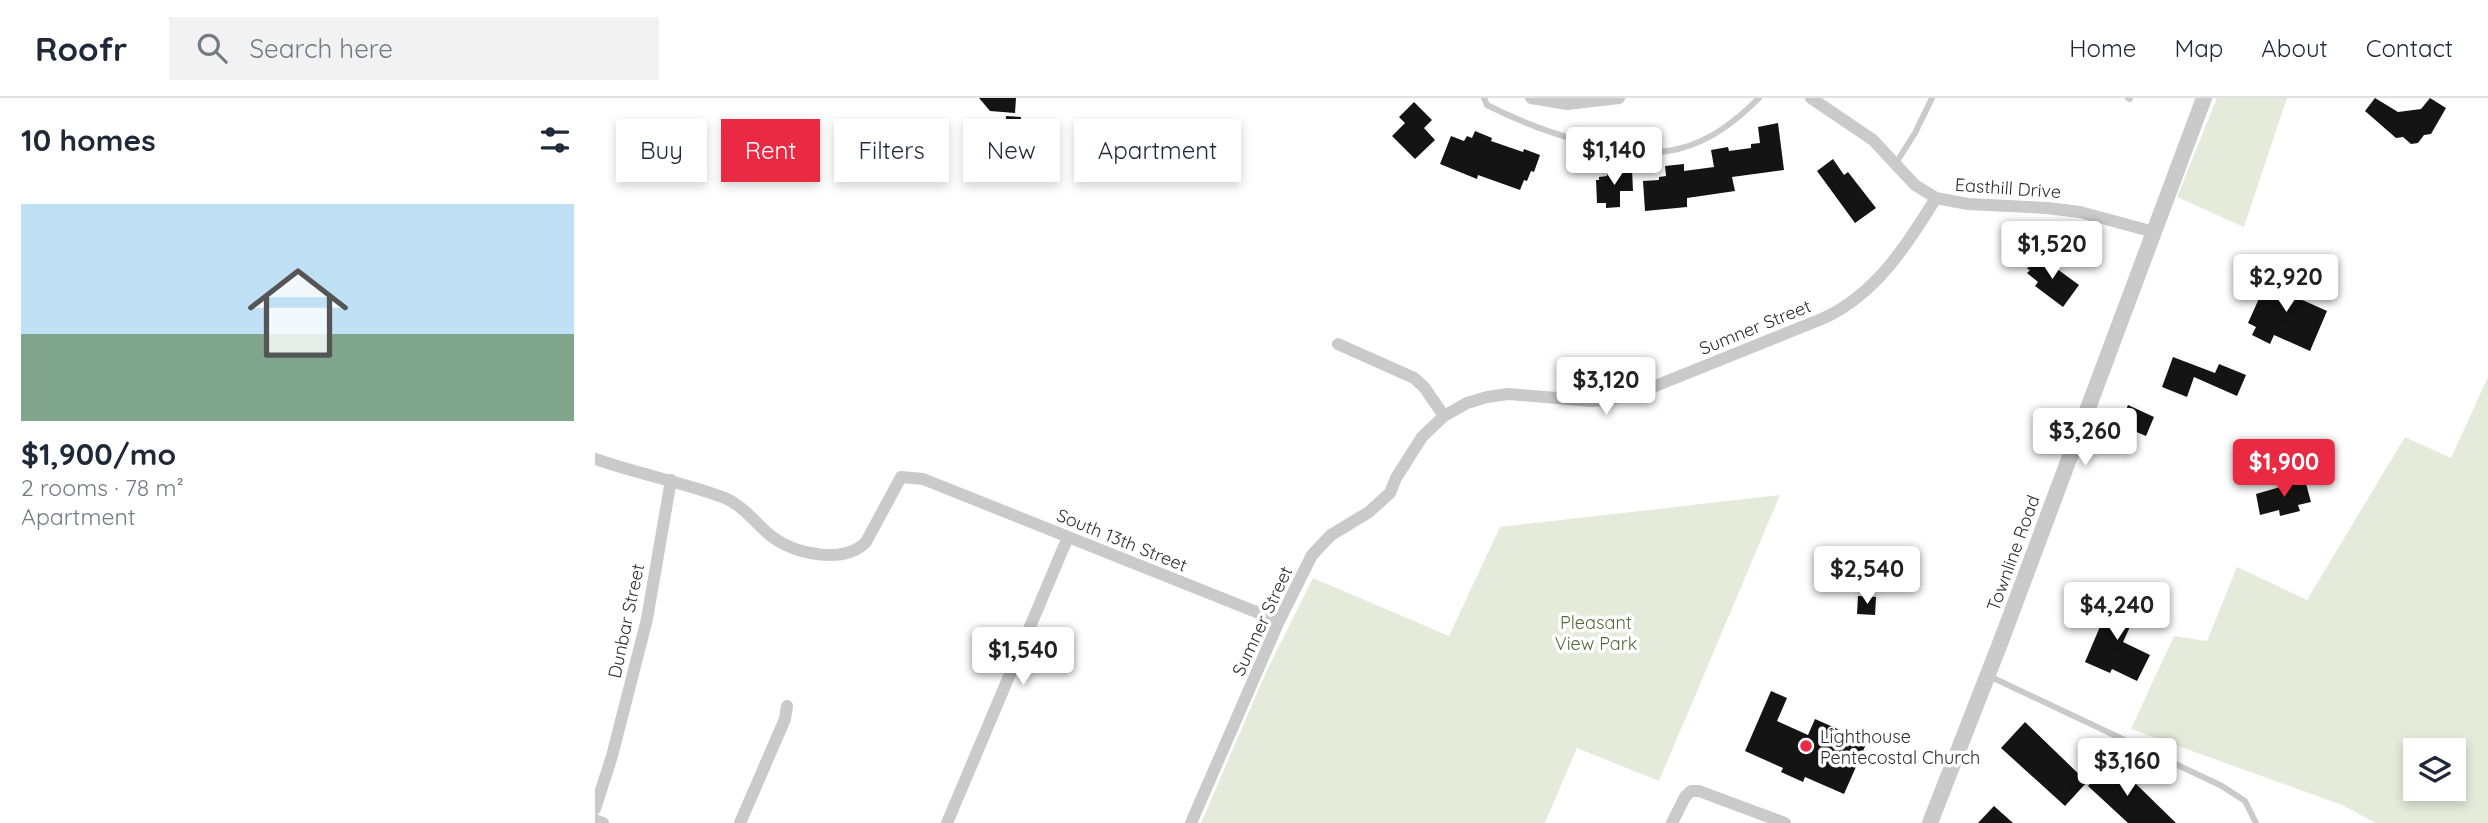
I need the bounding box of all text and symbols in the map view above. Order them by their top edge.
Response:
search box [169,17,659,80]
text: Roofr [35,28,127,69]
icon: search [193,29,231,67]
text: Search here [249,32,393,65]
text: Home [2069,33,2136,63]
text: Map [2174,33,2223,63]
text: About [2261,33,2328,63]
text: Contact [2366,33,2453,63]
chip: Buy [616,119,707,182]
chip: Rent [721,119,820,182]
chip: Filters [834,119,949,182]
chip: New [963,119,1060,182]
chip: Apartment [1074,119,1241,182]
text: 10 homes [21,121,156,159]
icon: filters [536,121,574,159]
pin: $1,140 [1557,127,1671,187]
text: $1,140 [1582,135,1646,164]
street label: Easthill Drive [1954,173,2062,203]
pin: $1,520 [1995,222,2109,281]
text: $1,520 [2017,229,2087,258]
icon: home [235,250,361,376]
pin: $2,920 [2229,254,2343,314]
text: $2,920 [2249,262,2323,291]
street label: Sumner Street [1696,294,1814,360]
pin: $3,120 [1549,358,1663,417]
text: $3,120 [1573,365,1639,394]
pin: $3,260 [2028,408,2142,468]
text: $3,260 [2049,416,2121,445]
text: $1,900/mo [21,435,176,473]
pin: $1,900 [2227,440,2341,499]
text: $1,900 [2249,447,2319,476]
text: 2 rooms · 78 m² [21,473,184,502]
street label: Townline Road [1981,492,2045,614]
text: Apartment [21,502,135,531]
street label: South 13th Street [1053,503,1191,577]
pin: $2,540 [1810,546,1924,606]
text: $2,540 [1830,554,1904,583]
street label: Dunbar Street [603,562,649,680]
street label: Sumner Street [1227,562,1297,680]
pin: $4,240 [2060,582,2174,642]
text: $4,240 [2080,590,2154,619]
park label: Pleasant View Park [1555,611,1637,655]
pin: $1,540 [966,628,1080,687]
text: $1,540 [988,635,1058,664]
place label: Lighthouse Pentecostal Church [1820,725,1980,769]
marker: Lighthouse Pentecostal Church [1798,738,1814,754]
pin: $3,160 [2070,738,2184,798]
map controls [2403,738,2466,801]
button: layers [2403,738,2466,801]
text: $3,160 [2094,746,2160,775]

